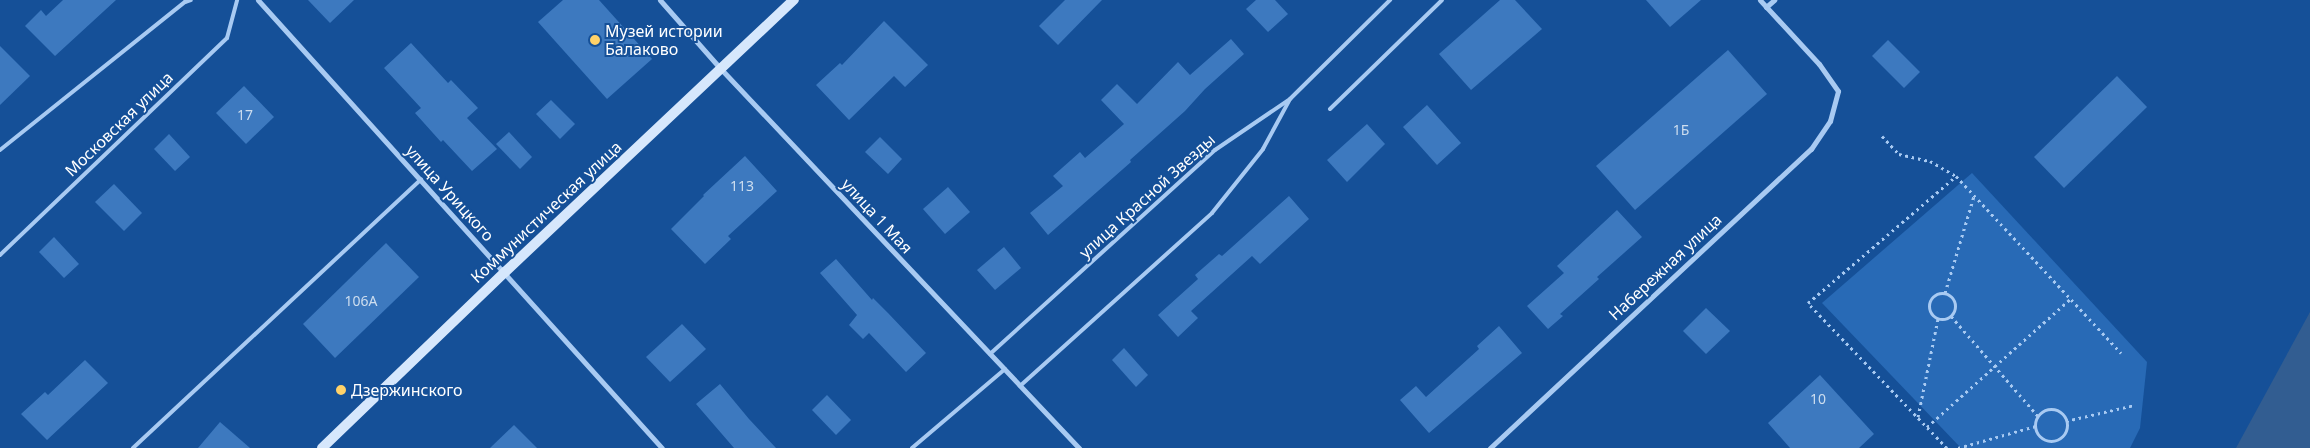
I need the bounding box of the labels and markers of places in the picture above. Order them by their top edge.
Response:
place label: Музей истории Балаково [605,21,723,59]
marker: Музей истории Балаково [589,34,601,46]
place label: Дзержинского [351,380,463,400]
marker: Дзержинского [335,384,347,396]

